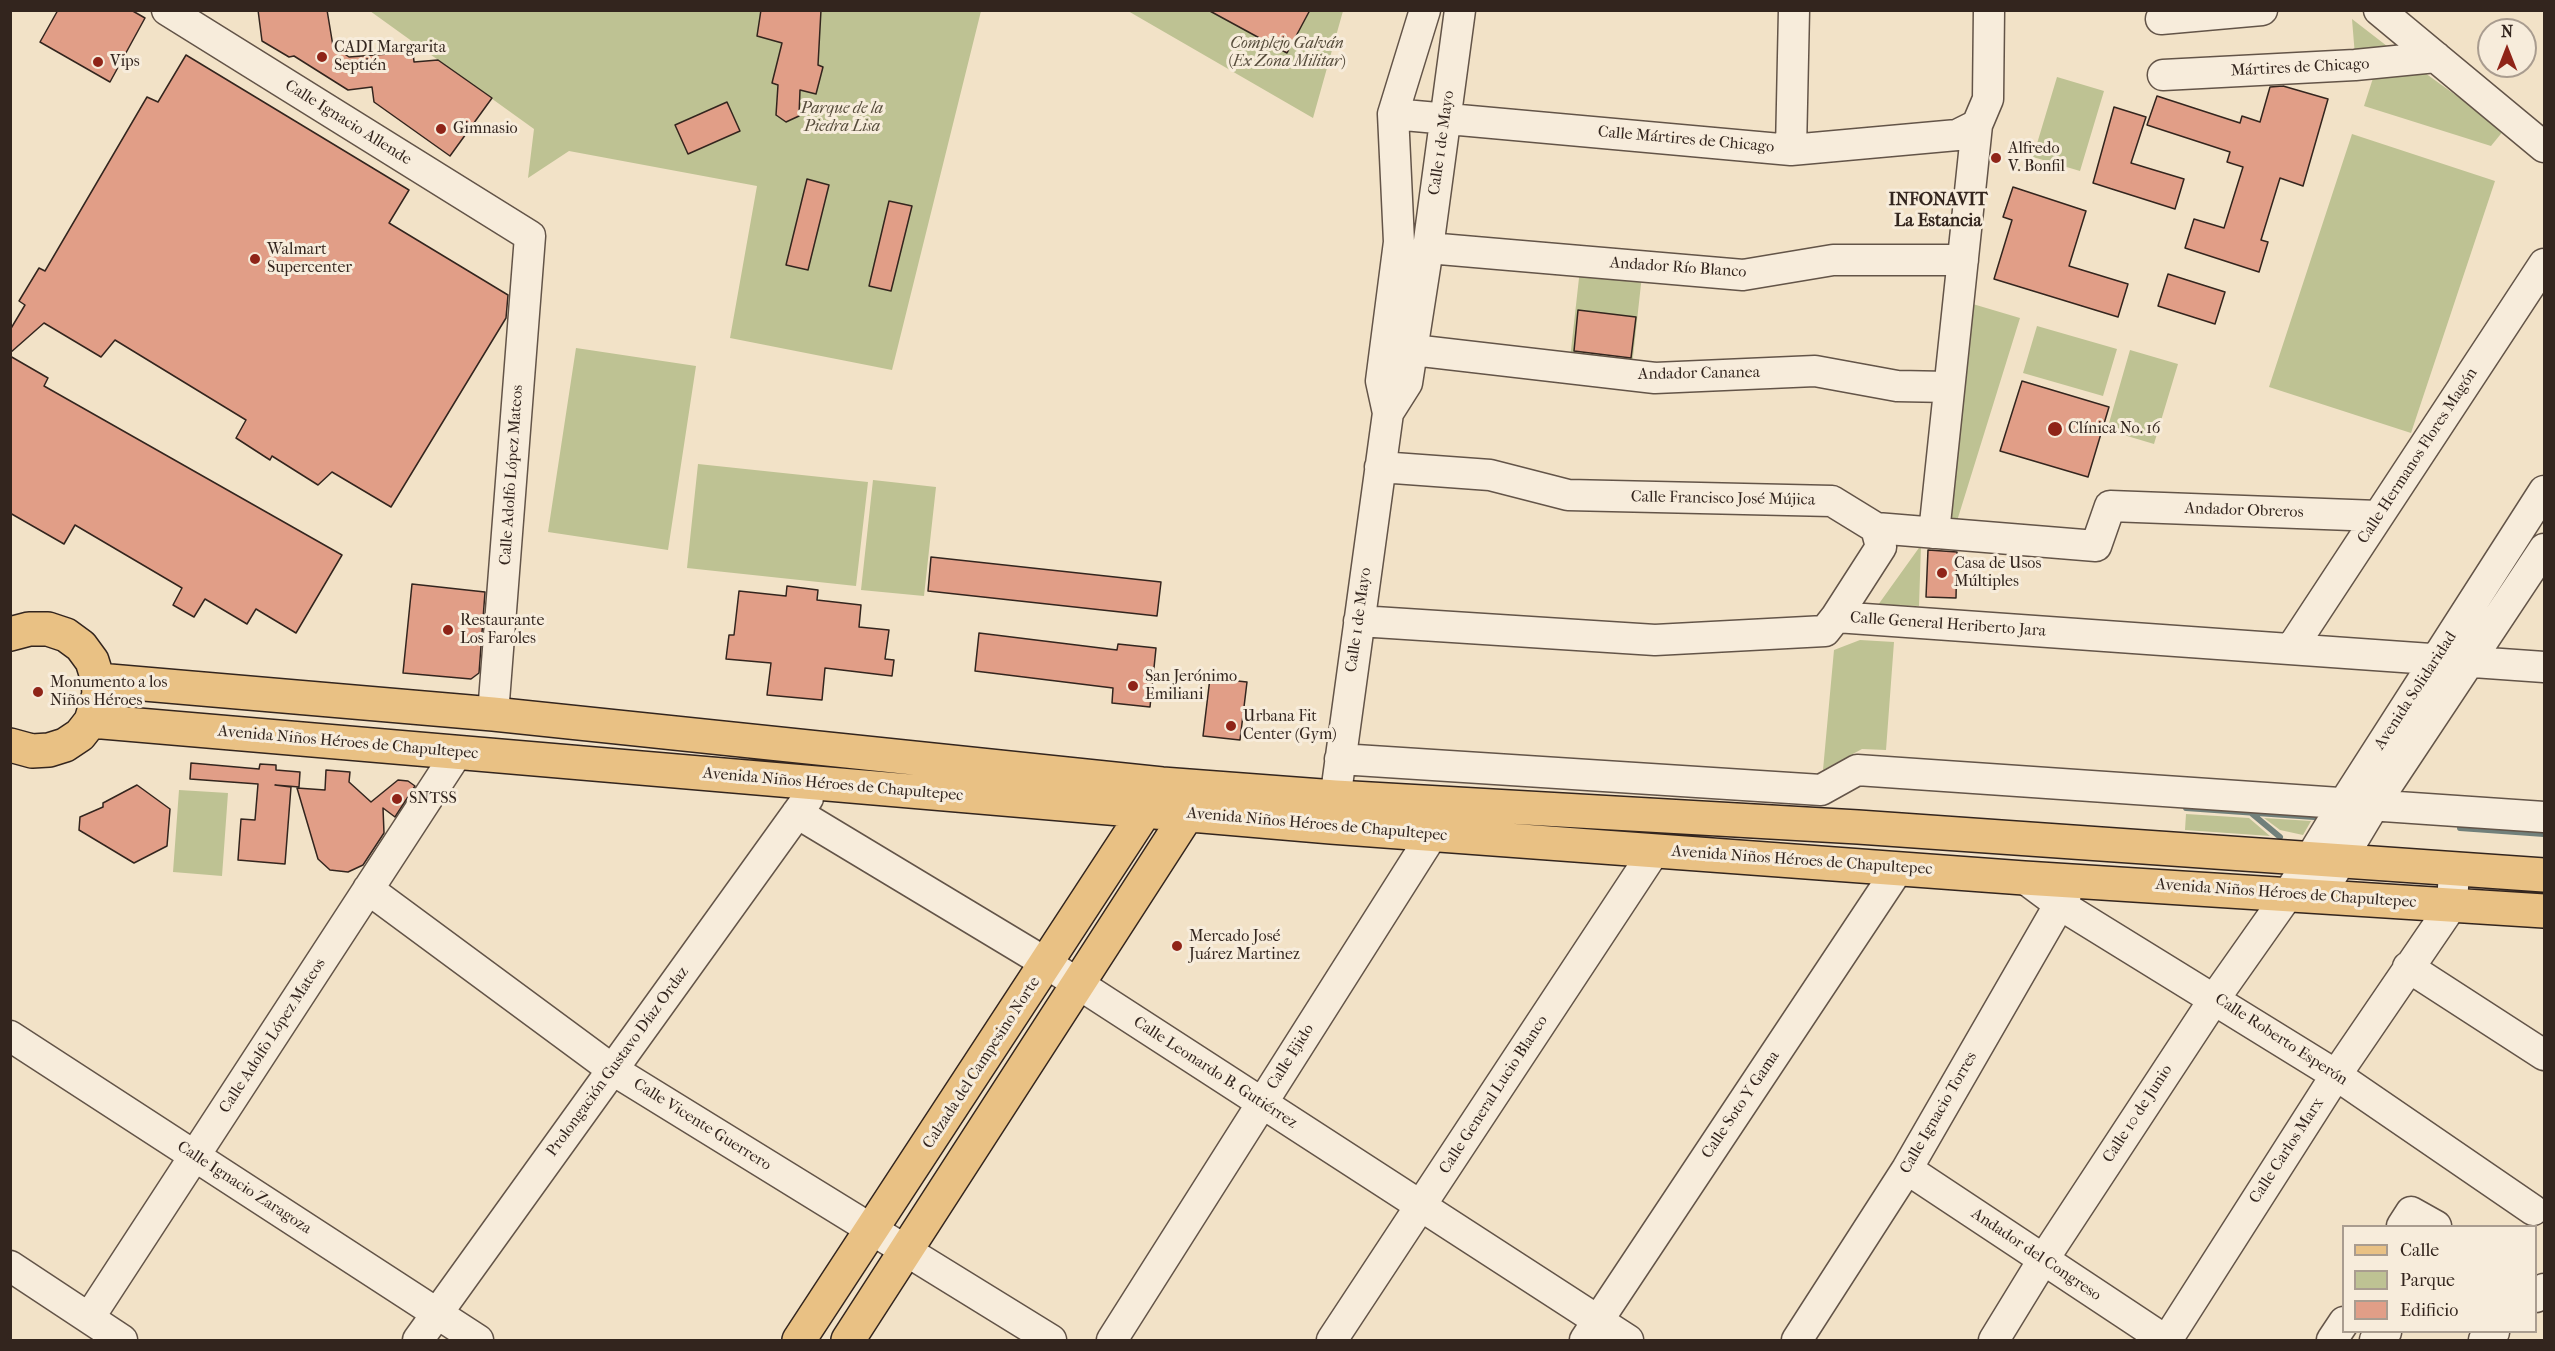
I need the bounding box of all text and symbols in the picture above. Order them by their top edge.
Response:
north arrow [2477,18,2537,78]
text: N [2501,22,2513,41]
park label: Complejo Galván (Ex Zona Militar) [1228,34,1346,72]
place label: CADI Margarita Septién [334,38,446,76]
marker: CADI Margarita Septién [315,50,329,64]
place label: Vips [110,52,140,72]
marker: Vips [91,55,105,69]
street label: Mártires de Chicago [2230,55,2370,81]
street label: Calle Ignacio Allende [281,76,415,170]
street label: Calle 1 de Mayo [1425,89,1459,197]
park label: Parque de la Piedra Lisa [801,99,883,137]
place label: Gimnasio [453,119,518,139]
marker: Gimnasio [434,122,448,136]
street label: Calle Mártires de Chicago [1597,123,1775,157]
place label: Alfredo V. Bonfil [2008,139,2065,177]
marker: Alfredo V. Bonfil [1989,151,2003,165]
district label: INFONAVIT La Estancia [1888,190,1988,232]
place label: Walmart Supercenter [267,240,352,278]
marker: Walmart Supercenter [248,252,262,266]
street label: Andador Río Blanco [1609,254,1747,282]
street label: Andador Cananea [1638,363,1760,385]
street label: Calle Hermanos Flores Magón [2354,365,2482,547]
street label: Calle Adolfo López Mateos [496,384,528,566]
place label: Clínica No. 16 [2068,419,2160,439]
marker: Clínica No. 16 [2046,420,2064,438]
street label: Calle Francisco José Mújica [1631,488,1815,510]
street label: Andador Obreros [2184,499,2304,523]
place label: Casa de Usos Múltiples [1954,554,2041,592]
street label: Calle 1 de Mayo [1342,566,1376,674]
marker: Casa de Usos Múltiples [1935,566,1949,580]
street label: Calle General Heriberto Jara [1849,609,2047,641]
place label: Restaurante Los Faroles [460,611,544,649]
marker: Restaurante Los Faroles [441,623,455,637]
street label: Avenida Solidaridad [2371,628,2461,754]
place label: San Jerónimo Emiliani [1145,667,1237,705]
place label: Monumento a los Niños Héroes [50,673,167,711]
marker: San Jerónimo Emiliani [1126,679,1140,693]
marker: Monumento a los Niños Héroes [31,685,45,699]
place label: Urbana Fit Center (Gym) [1243,707,1337,745]
marker: Urbana Fit Center (Gym) [1224,719,1238,733]
street label: Avenida Niños Héroes de Chapultepec [217,722,479,764]
street label: Avenida Niños Héroes de Chapultepec [702,764,964,806]
place label: SNTSS [409,789,457,809]
marker: SNTSS [390,792,404,806]
street label: Avenida Niños Héroes de Chapultepec [1186,804,1448,846]
street label: Avenida Niños Héroes de Chapultepec [1671,842,1933,880]
street label: Avenida Niños Héroes de Chapultepec [2155,875,2417,913]
place label: Mercado José Juárez Martinez [1189,927,1300,965]
marker: Mercado José Juárez Martinez [1170,939,1184,953]
street label: Calle Adolfo López Mateos [216,955,330,1117]
street label: Prolongación Gustavo Díaz Ordaz [543,963,693,1161]
street label: Calzada del Campesino Norte [919,974,1045,1152]
street label: Calle Roberto Esperón [2211,990,2351,1090]
street label: Calle General Lucio Blanco [1436,1012,1552,1178]
street label: Calle Leonardo B. Gutiérrez [1130,1013,1300,1133]
street label: Calle Ejido [1263,1021,1319,1093]
street label: Calle Soto Y Gama [1698,1048,1784,1162]
street label: Calle Ignacio Torres [1896,1049,1982,1177]
street label: Calle 10 de Junio [2099,1061,2177,1167]
street label: Calle Vicente Guerrero [630,1075,774,1175]
street label: Calle Carlos Marx [2246,1095,2328,1207]
street label: Calle Ignacio Zaragoza [173,1137,315,1239]
street label: Andador del Congreso [1967,1204,2105,1306]
legend [2342,1225,2537,1333]
text: Calle [2400,1240,2439,1261]
text: Parque [2400,1270,2455,1291]
text: Edificio [2400,1300,2458,1321]

